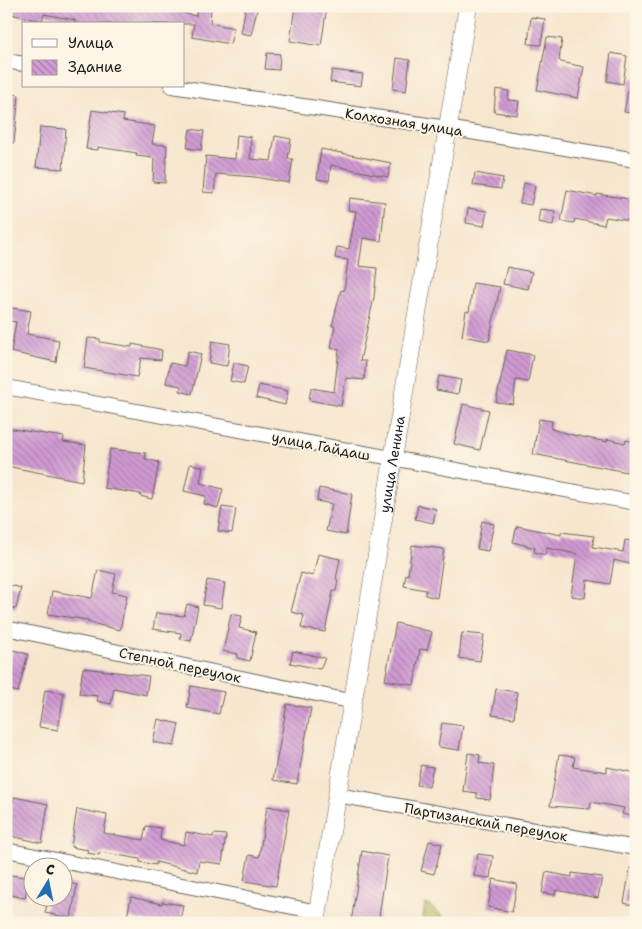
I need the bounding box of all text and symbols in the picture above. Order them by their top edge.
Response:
legend [22,22,185,88]
text: Улица [68,33,114,53]
text: Здание [68,57,122,77]
street label: Колхозная улица [344,104,464,140]
street label: улица Ленина [375,414,409,514]
street label: улица Гайдаш [270,428,372,464]
street label: Степной переулок [117,643,243,687]
street label: Партизанский переулок [403,799,570,845]
north arrow [22,856,72,906]
text: С [44,860,56,879]

